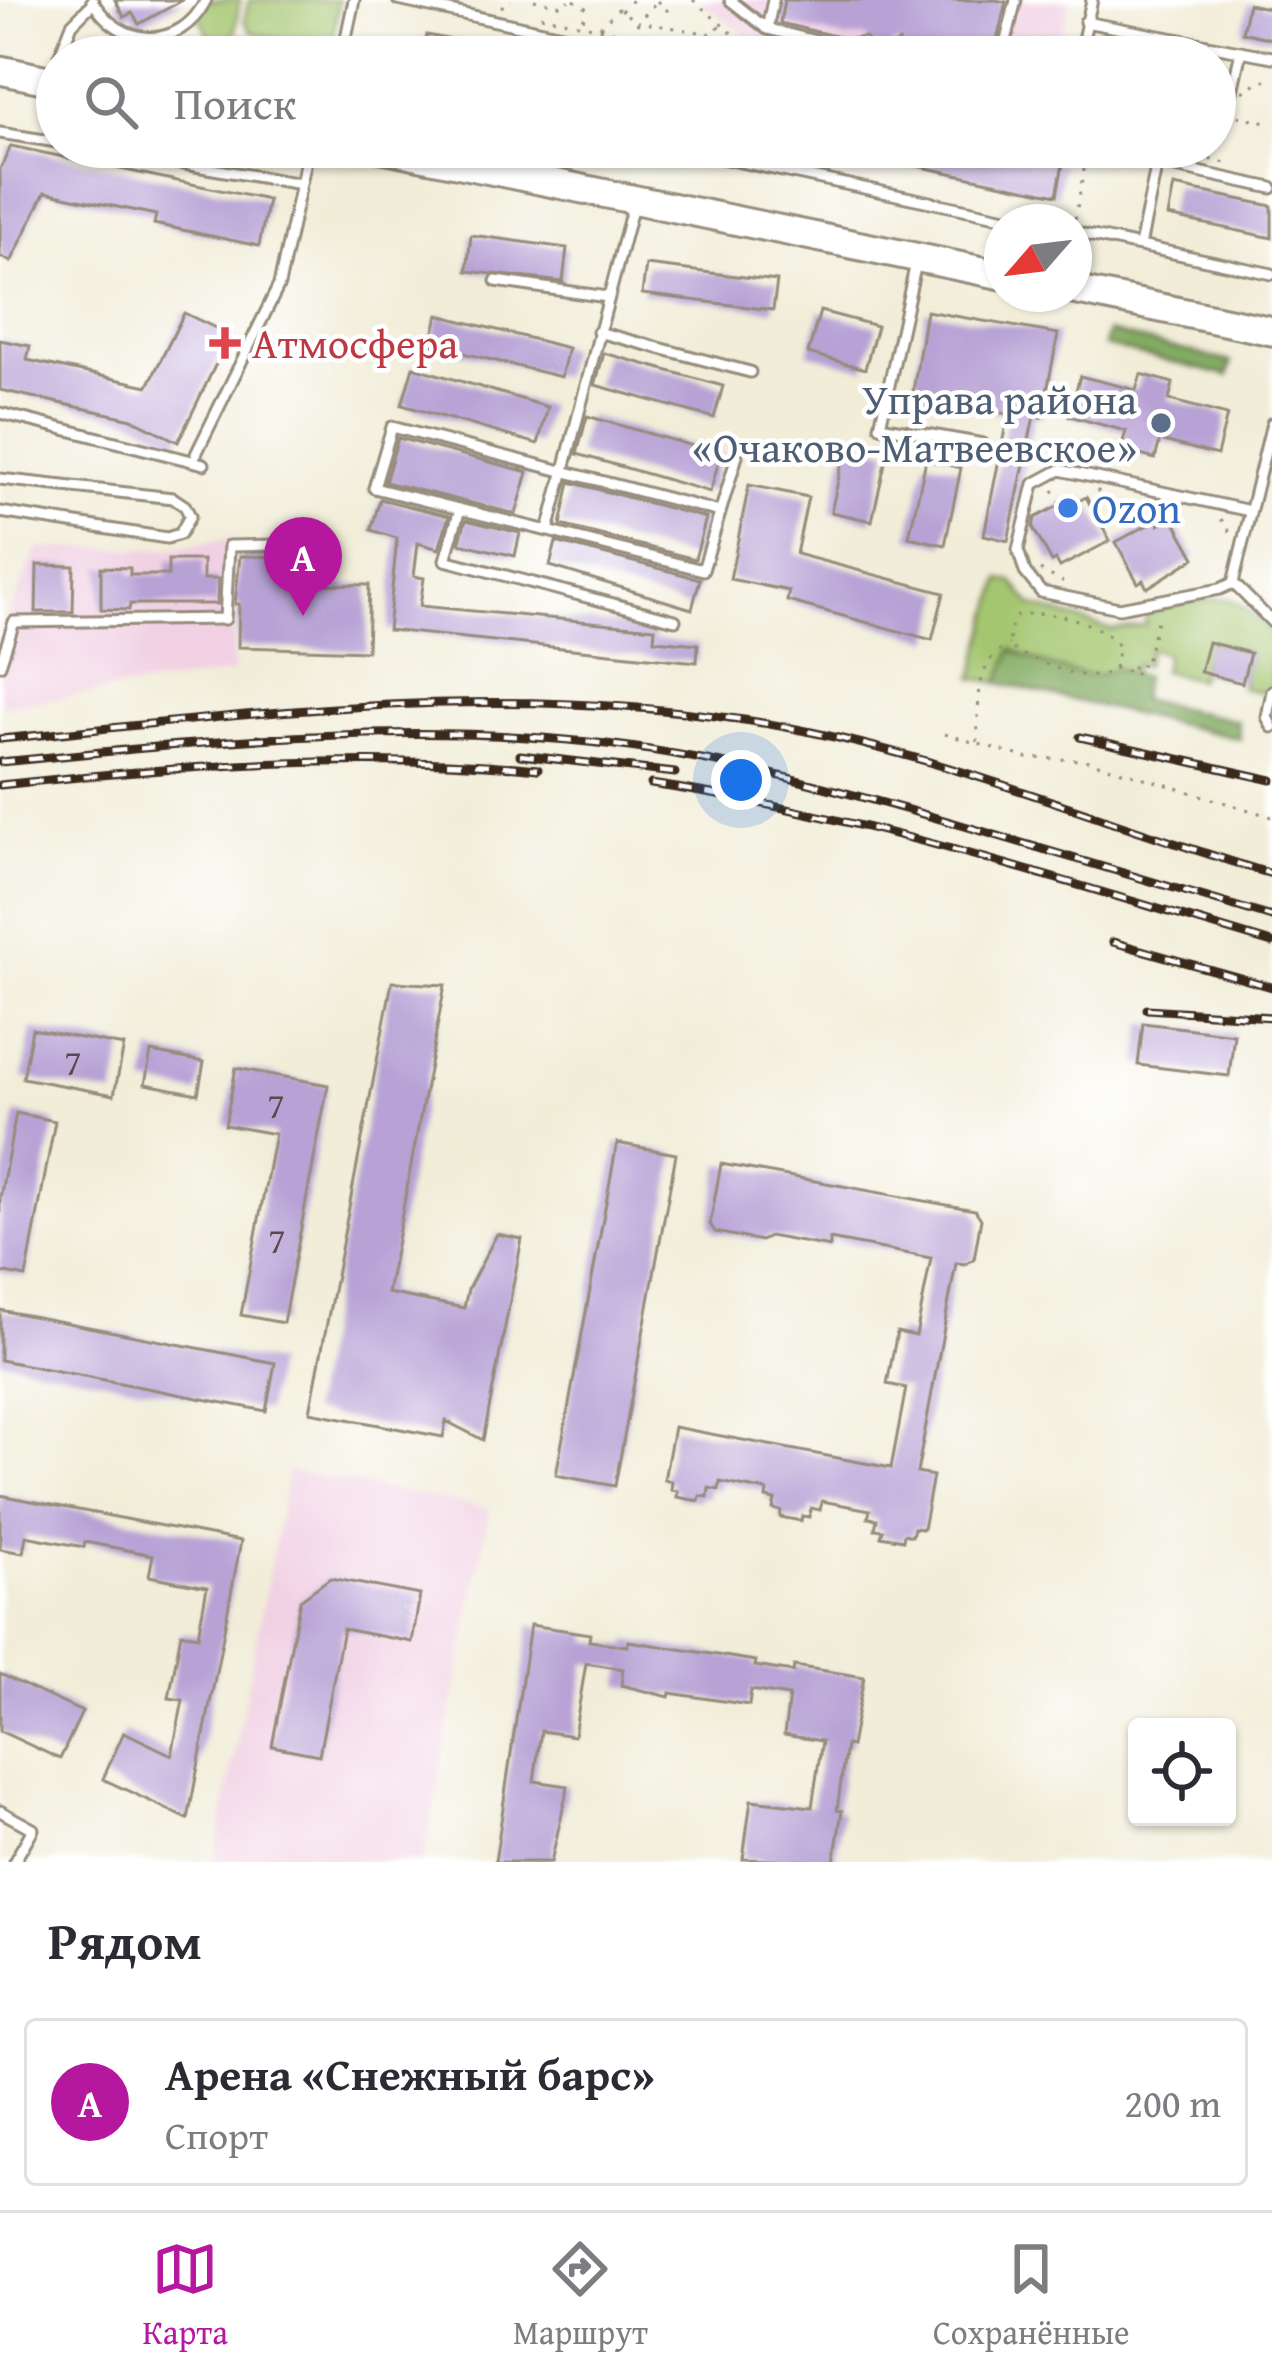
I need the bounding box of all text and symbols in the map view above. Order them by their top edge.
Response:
search box [36,36,1236,168]
icon: search [78,69,144,135]
text: Поиск [174,70,296,135]
north arrow [984,204,1092,312]
place label: Атмосфера [252,312,458,373]
marker: Атмосфера [209,327,241,359]
place label: Управа района «Очаково-Матвеевское» [692,368,1137,477]
marker: Управа района «Очаково-Матвеевское» [1148,410,1174,436]
place label: Ozon [1092,477,1181,538]
marker: Ozon [1055,495,1081,521]
pin: A [264,517,342,616]
your location [711,750,771,810]
house number: 7 [64,1035,82,1088]
house number: 7 [267,1078,285,1131]
house number: 7 [268,1213,286,1266]
map controls [1128,1718,1236,1826]
button: locate [1128,1718,1236,1826]
text: Рядом [48,1903,202,1978]
text: Арена «Снежный барс» [165,2041,655,2106]
text: A [78,2074,102,2131]
text: 200 m [1124,2074,1221,2131]
text: Спорт [165,2106,268,2163]
tab: Карта [143,2236,228,2356]
tab: Маршрут [513,2236,648,2356]
tab: Сохранённые [933,2236,1130,2356]

